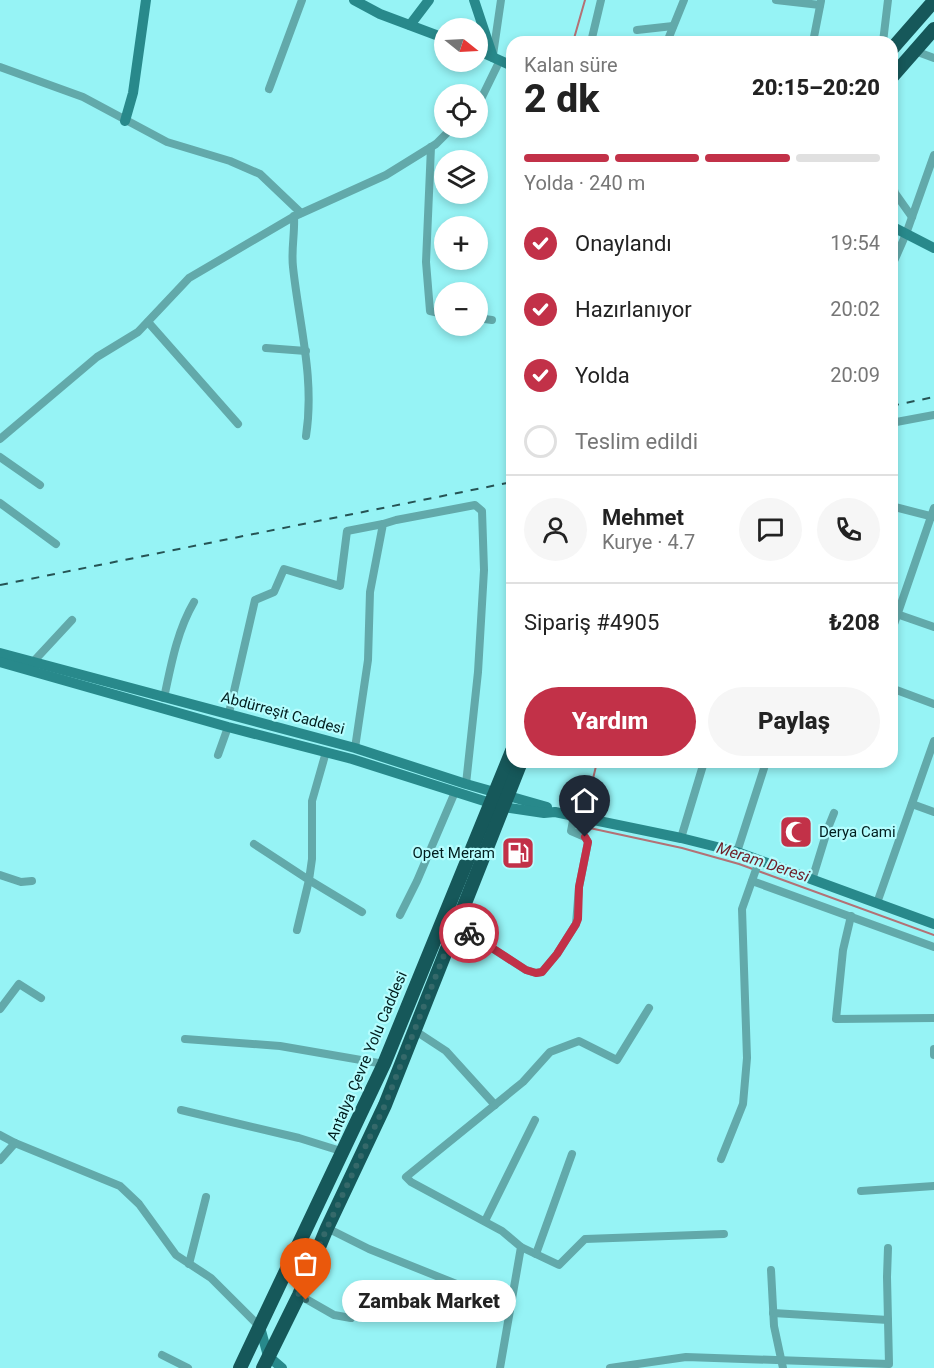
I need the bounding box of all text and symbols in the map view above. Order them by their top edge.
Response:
north arrow [434,18,488,72]
map controls [434,18,488,336]
text: Kalan süre [524,53,618,77]
text: 20:15–20:20 [752,75,880,100]
text: 2 dk [524,76,599,122]
button: locate [434,84,488,138]
button: layers [434,150,488,204]
text: Yolda · 240 m [524,171,645,195]
button: + [434,216,488,270]
icon: check [524,227,557,260]
text: Onaylandı [575,231,672,256]
text: 19:54 [830,231,880,255]
button: − [434,282,488,336]
icon: check [524,293,557,326]
text: Hazırlanıyor [575,297,692,322]
text: 20:02 [830,297,880,321]
icon: check [524,359,557,392]
text: Yolda [575,363,630,388]
text: 20:09 [830,363,880,387]
text: Teslim edildi [575,429,698,454]
button: person [524,498,587,561]
button: chat [739,498,802,561]
button: phone [817,498,880,561]
text: Mehmet [602,505,684,530]
text: Kurye · 4.7 [602,530,695,554]
text: Sipariş #4905 [524,610,659,635]
text: ₺208 [829,610,880,635]
button: Yardım [524,687,696,756]
button: Paylaş [708,687,880,756]
street label: Abdürreşit Caddesi [219,688,347,738]
pin [559,775,610,837]
icon: home [568,784,601,817]
mosque icon: Derya Cami [778,814,814,850]
place label: Derya Cami [819,823,896,841]
fuel station icon: Opet Meram [500,835,536,871]
water label: Meram Deresi [714,838,812,886]
place label: Opet Meram [413,844,495,862]
courier [439,903,499,963]
icon: bike [453,917,486,950]
street label: Antalya Çevre Yolu Caddesi [323,969,411,1143]
pin [280,1238,331,1300]
icon: bag [289,1247,322,1280]
callout: Zambak Market [342,1279,516,1321]
text: Zambak Market [358,1289,500,1313]

